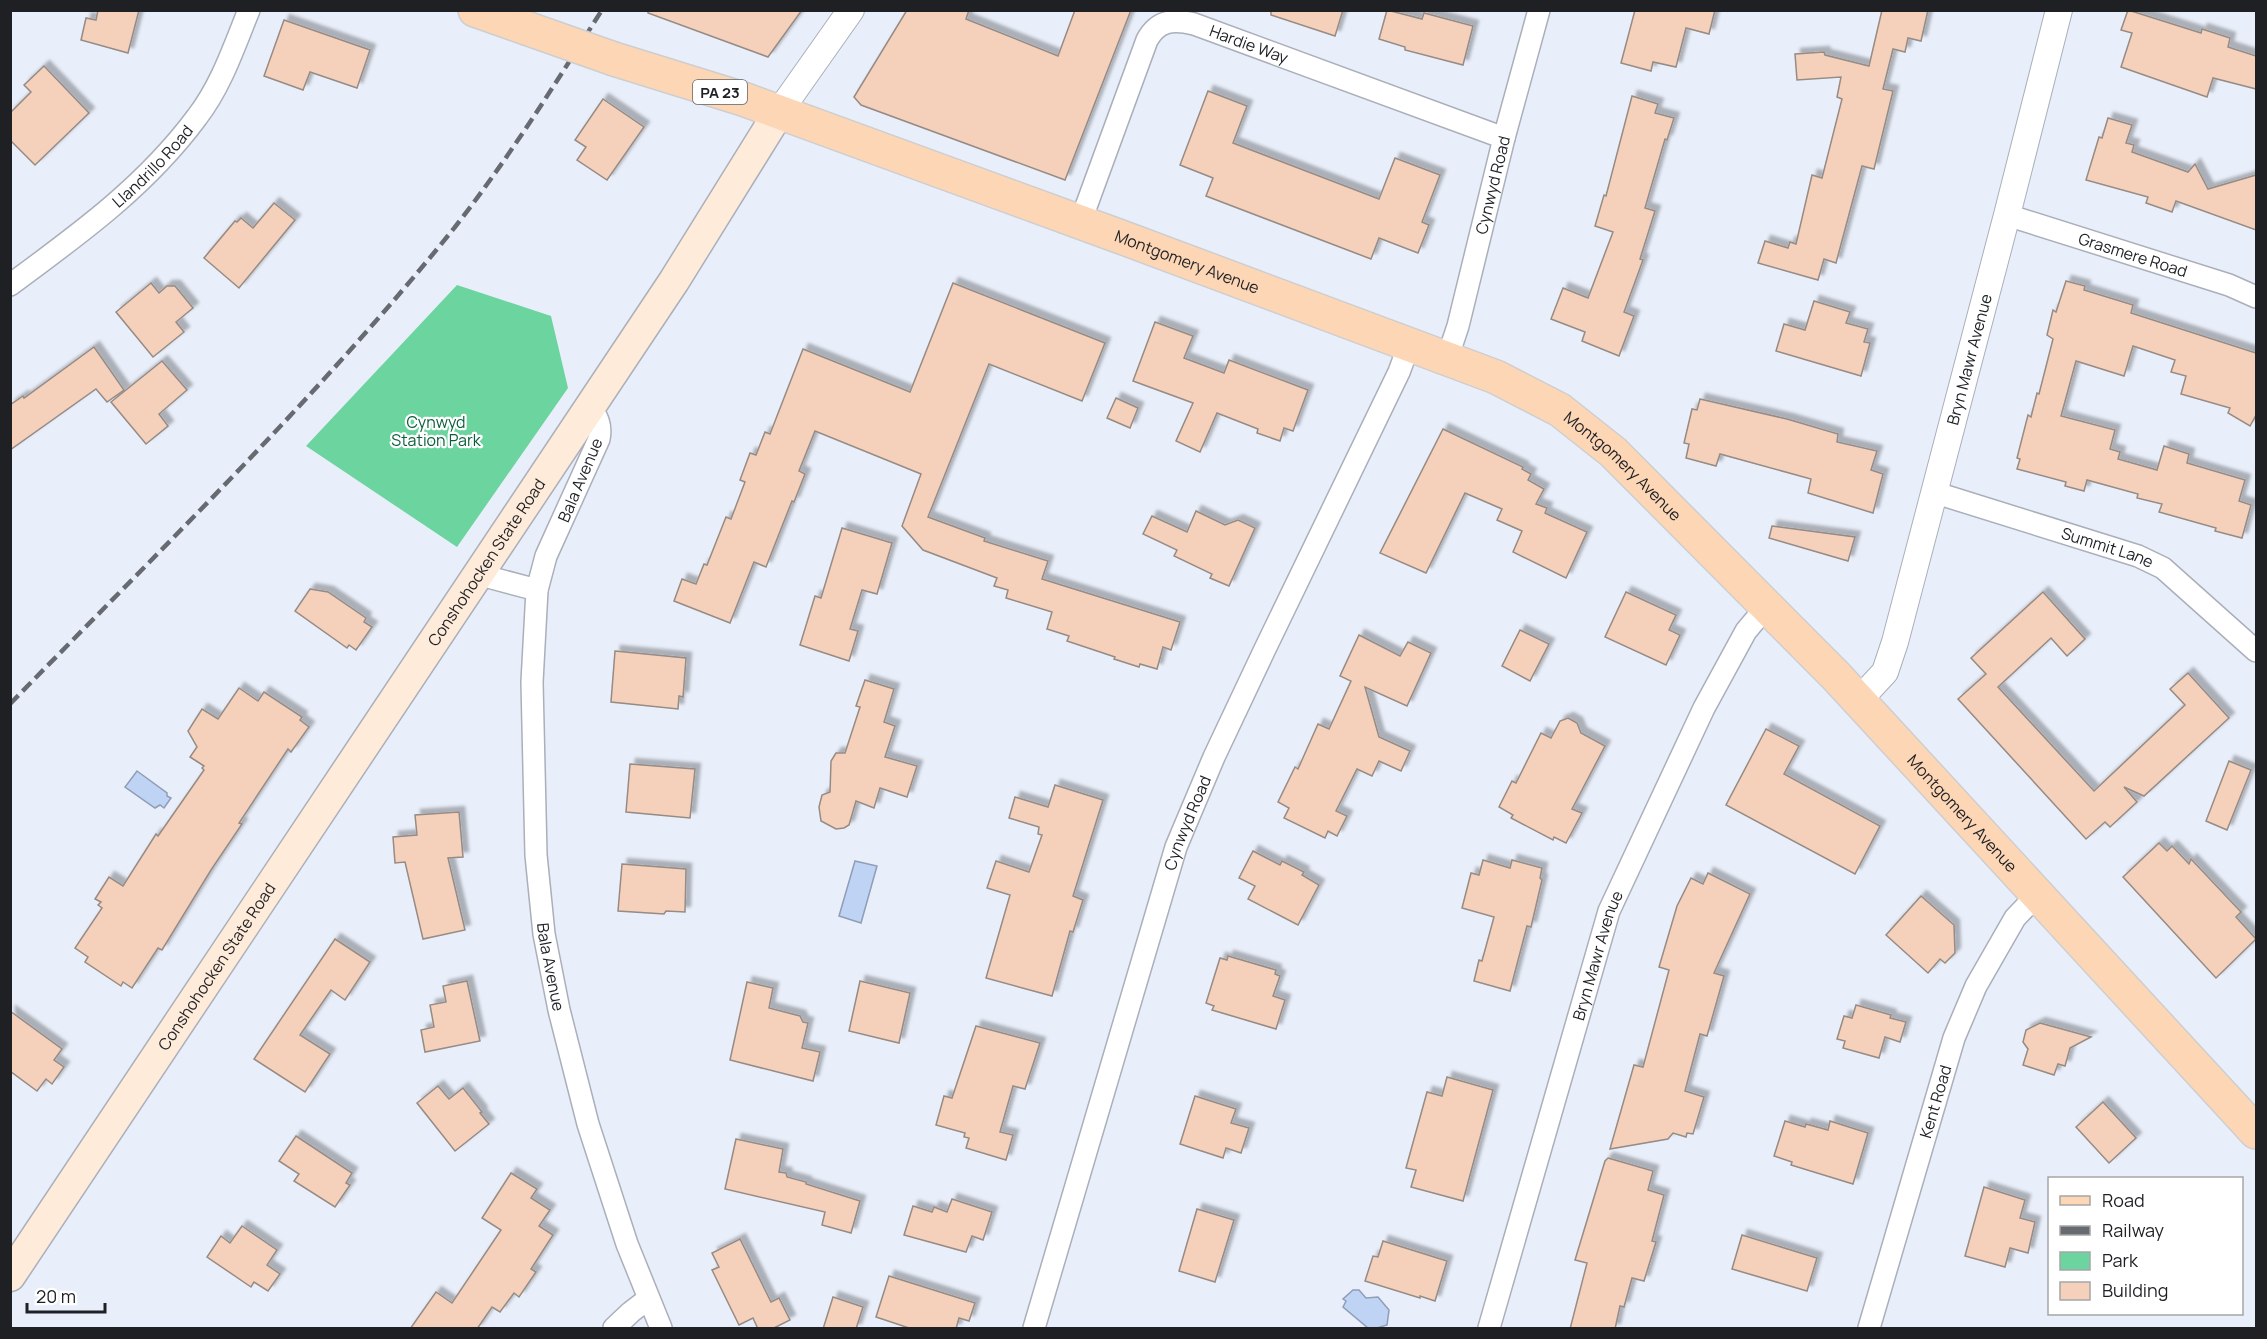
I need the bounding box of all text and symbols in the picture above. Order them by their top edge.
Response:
street label: Hardie Way [1206,20,1292,69]
road number: PA 23 [693,80,747,104]
street label: Llandrillo Road [107,120,198,212]
street label: Cynwyd Road [1470,134,1515,236]
street label: Montgomery Avenue [1112,225,1263,299]
street label: Grasmere Road [2076,227,2190,282]
street label: Bryn Mawr Avenue [1941,291,1997,427]
street label: Montgomery Avenue [1559,406,1686,526]
park label: Cynwyd Station Park [391,411,482,451]
street label: Bala Avenue [552,435,608,525]
street label: Conshohocken State Road [422,474,550,650]
street label: Summit Lane [2059,522,2157,573]
street label: Montgomery Avenue [1903,750,2022,877]
street label: Cynwyd Road [1159,772,1216,873]
street label: Conshohocken State Road [153,879,280,1055]
street label: Bryn Mawr Avenue [1567,887,1628,1023]
street label: Bala Avenue [532,922,570,1013]
street label: Kent Road [1914,1062,1956,1141]
legend [2048,1177,2243,1315]
text: Road [2102,1188,2145,1212]
text: Railway [2102,1218,2164,1242]
text: Park [2102,1248,2139,1272]
scale bar [27,1276,105,1314]
text: Building [2102,1278,2168,1302]
text: 20 m [36,1284,76,1308]

